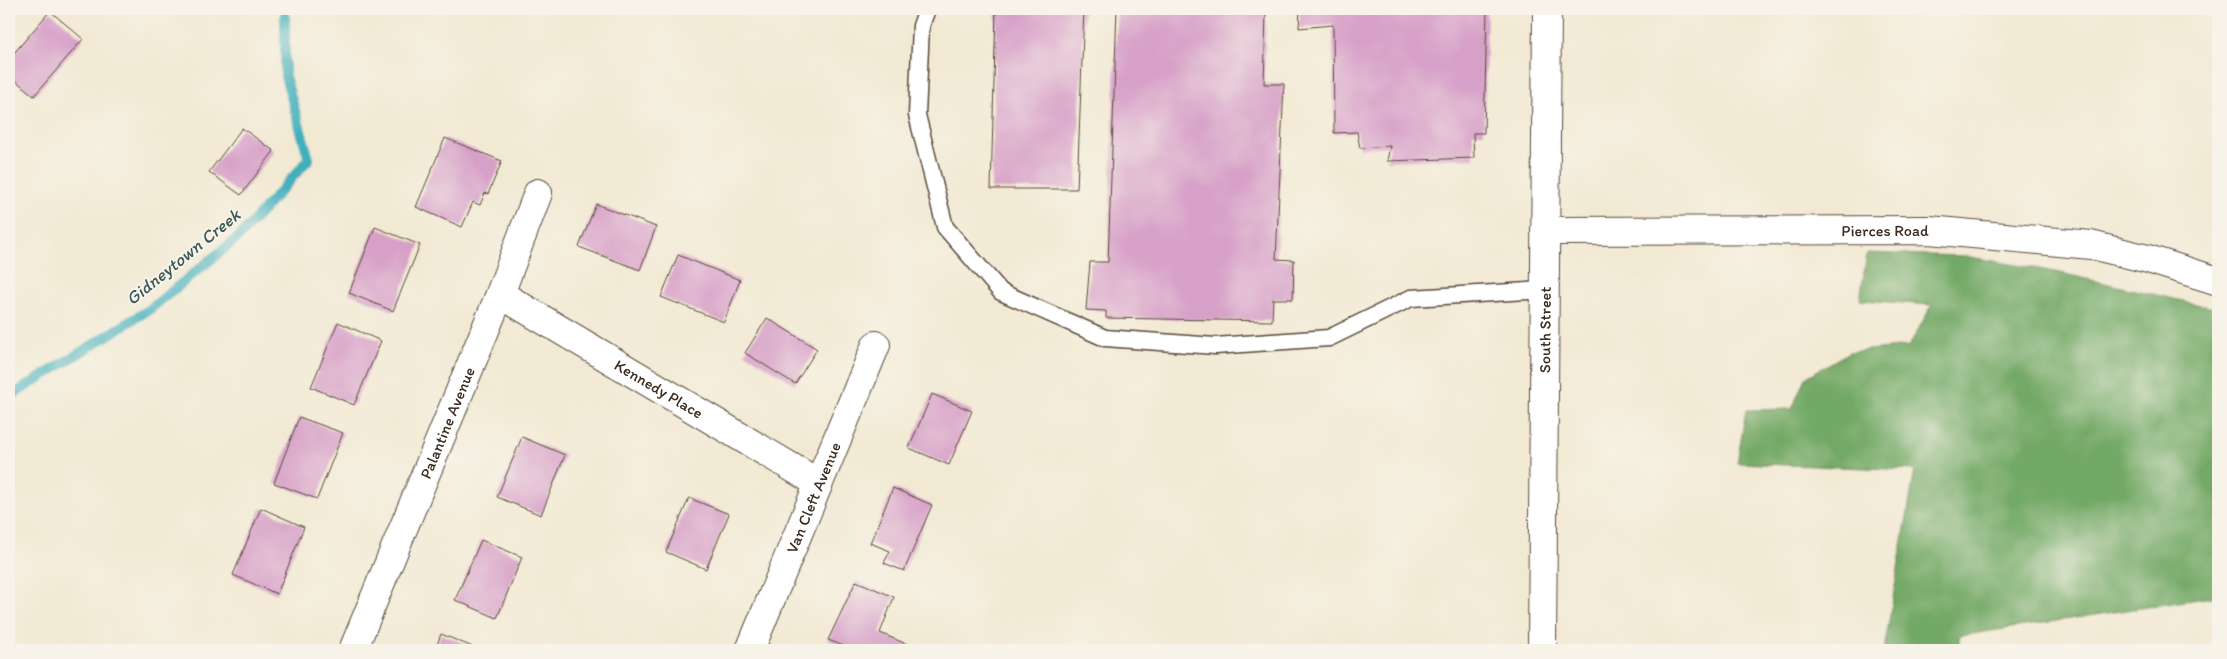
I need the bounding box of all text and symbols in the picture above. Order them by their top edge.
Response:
water label: Gidneytown Creek [121,203,246,310]
street label: Pierces Road [1841,221,1929,240]
street label: South Street [1535,287,1554,373]
street label: Kennedy Place [611,355,707,422]
street label: Palantine Avenue [415,364,478,481]
street label: Van Cleft Avenue [782,439,844,556]

